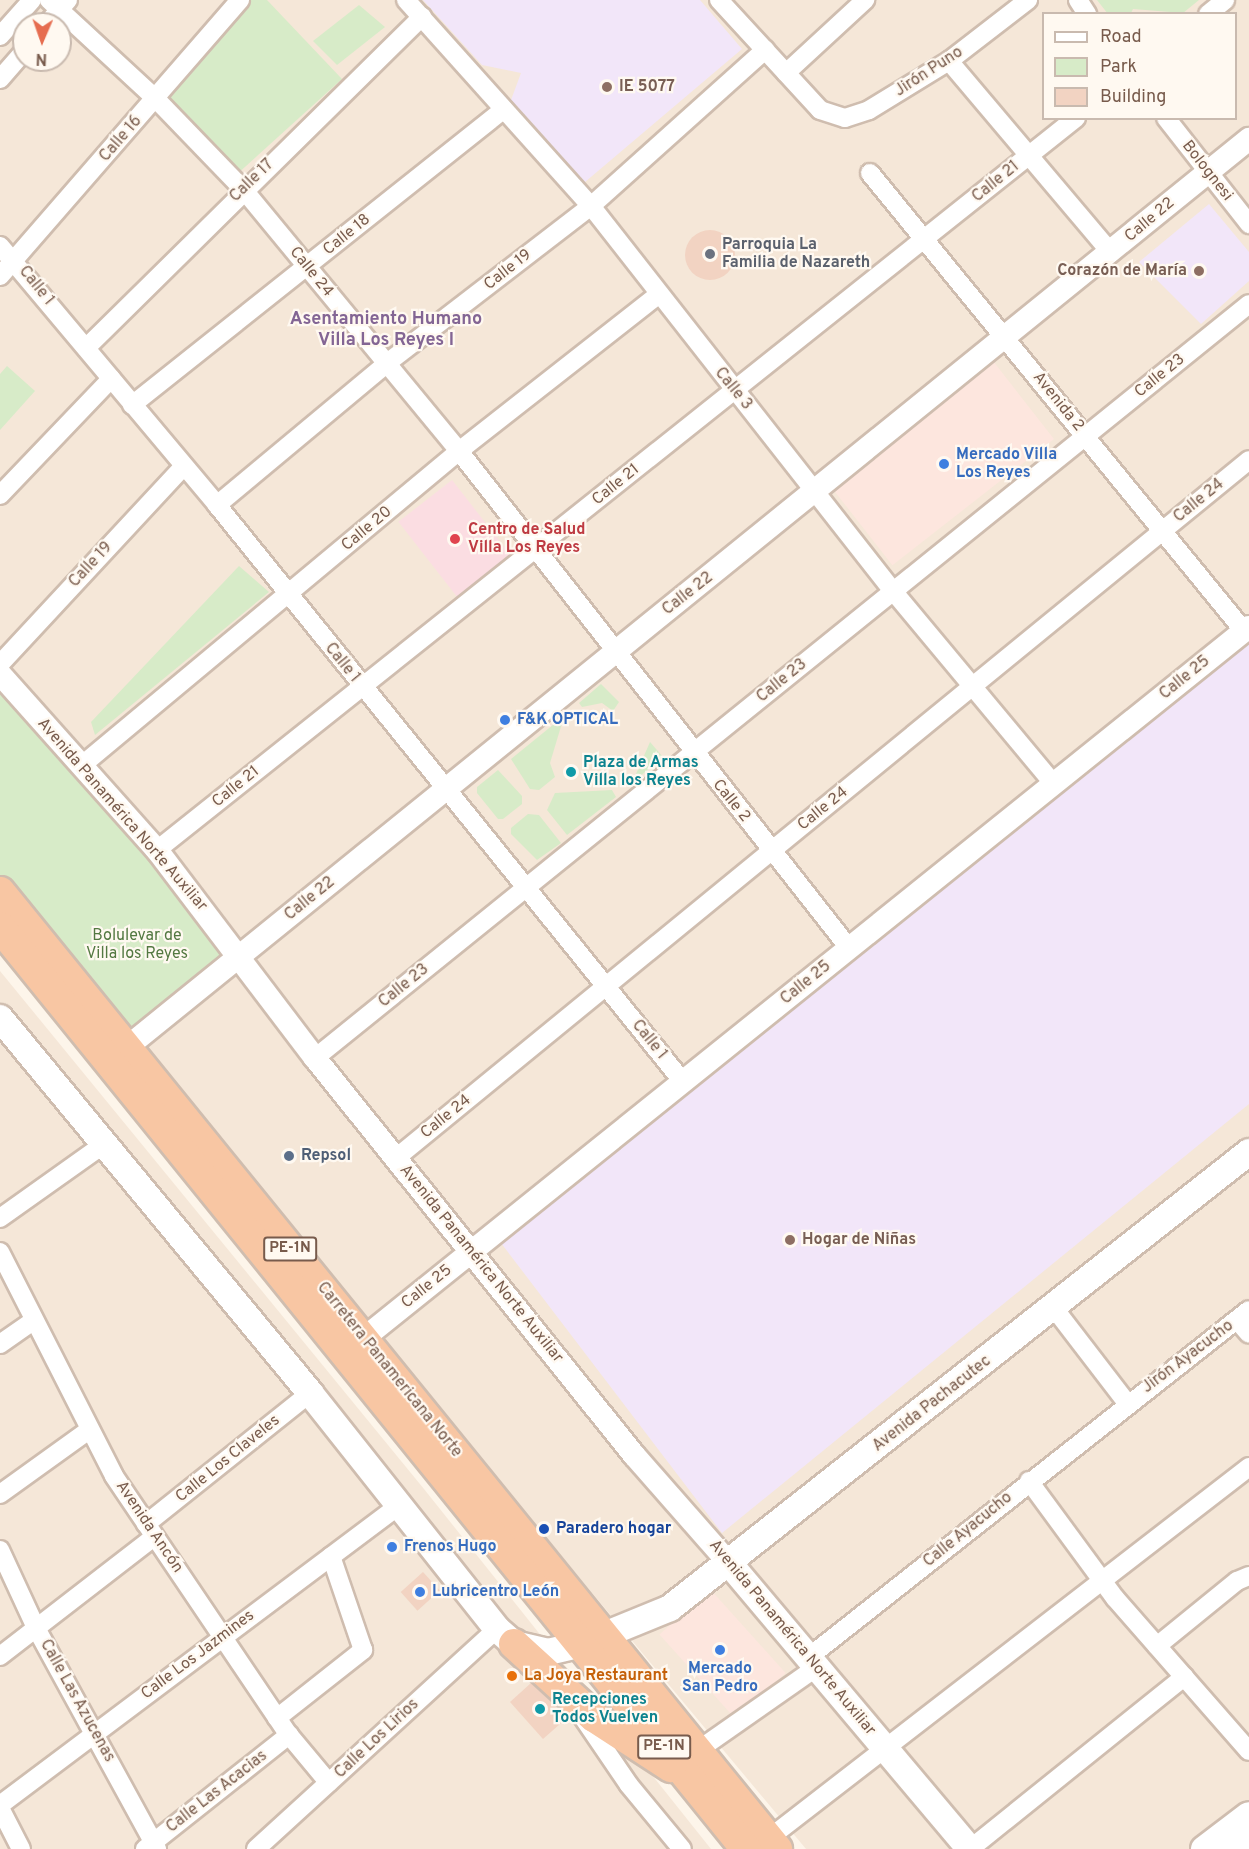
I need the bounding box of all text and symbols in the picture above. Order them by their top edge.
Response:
north arrow [12,12,72,72]
legend [1042,12,1237,120]
text: Road [1100,26,1142,49]
street label: Jirón Puno [891,43,967,101]
text: N [35,48,48,68]
text: Park [1100,56,1137,79]
place label: IE 5077 [619,77,675,97]
marker: IE 5077 [600,80,614,94]
text: Building [1100,86,1166,109]
street label: Calle 16 [96,112,146,166]
street label: Bolognesi [1177,137,1237,205]
street label: Calle 17 [226,155,278,207]
street label: Calle 21 [968,157,1024,207]
street label: Calle 22 [1121,194,1179,246]
street label: Calle 18 [319,210,375,260]
place label: Parroquia La Familia de Nazareth [722,235,870,273]
street label: Calle 24 [285,243,337,301]
street label: Calle 19 [480,245,536,295]
marker: Parroquia La Familia de Nazareth [703,247,717,261]
place label: Corazón de María [1057,261,1187,281]
street label: Calle 1 [14,262,58,310]
marker: Corazón de María [1192,264,1206,278]
district label: Asentamiento Humano Villa Los Reyes I [290,310,482,352]
street label: Calle 23 [1131,350,1189,402]
street label: Calle 3 [710,364,756,414]
street label: Avenida 2 [1028,368,1088,436]
place label: Mercado Villa Los Reyes [956,445,1058,483]
marker: Mercado Villa Los Reyes [937,457,951,471]
street label: Calle 21 [588,460,644,510]
street label: Calle 24 [1170,475,1228,527]
street label: Calle 20 [338,502,396,556]
place label: Centro de Salud Villa Los Reyes [468,520,585,558]
marker: Centro de Salud Villa Los Reyes [446,530,464,548]
street label: Calle 19 [65,538,117,592]
street label: Calle 22 [659,568,717,620]
street label: Calle 1 [320,639,364,687]
street label: Calle 25 [1156,652,1214,704]
street label: Calle 23 [753,655,811,707]
place label: F&K OPTICAL [517,710,618,730]
marker: F&K OPTICAL [498,713,512,727]
street label: Avenida Panamérica Norte Auxiliar [33,714,211,916]
place label: Plaza de Armas Villa los Reyes [583,753,699,791]
street label: Calle 21 [208,762,264,812]
marker: Plaza de Armas Villa los Reyes [564,765,578,779]
street label: Calle 2 [708,776,754,826]
street label: Calle 24 [794,783,852,835]
street label: Calle 22 [281,873,339,925]
park label: Bolulevar de Villa los Reyes [86,926,188,964]
street label: Calle 25 [777,957,835,1009]
street label: Calle 23 [375,960,433,1012]
street label: Calle 1 [627,1016,671,1064]
street label: Calle 24 [417,1091,475,1143]
place label: Repsol [301,1146,351,1166]
marker: Repsol [282,1149,296,1163]
street label: Avenida Panamérica Norte Auxiliar [395,1161,567,1367]
place label: Hogar de Niñas [802,1230,916,1250]
marker: Hogar de Niñas [783,1233,797,1247]
road number: PE-1N [263,1237,317,1261]
street label: Calle 25 [398,1261,456,1313]
street label: Carretera Panamericana Norte [312,1279,466,1461]
street label: Jirón Ayacucho [1138,1316,1238,1398]
street label: Avenida Pachacutec [869,1352,995,1456]
street label: Calle Los Claveles [172,1411,284,1507]
street label: Avenida Ancón [111,1477,187,1577]
street label: Calle Ayacucho [919,1488,1017,1572]
place label: Paradero hogar [556,1519,671,1539]
marker: Paradero hogar [537,1522,551,1536]
street label: Avenida Panamérica Norte Auxiliar [704,1536,880,1740]
place label: Frenos Hugo [404,1537,497,1557]
marker: Frenos Hugo [385,1540,399,1554]
place label: Lubricentro León [432,1582,559,1602]
marker: Lubricentro León [413,1585,427,1599]
street label: Calle Los Jazmines [138,1606,258,1704]
street label: Calle Las Azucenas [35,1636,119,1766]
marker: Mercado San Pedro [713,1643,727,1657]
place label: Mercado San Pedro [682,1659,758,1697]
place label: La Joya Restaurant [524,1666,668,1686]
marker: La Joya Restaurant [505,1669,519,1683]
place label: Recepciones Todos Vuelven [552,1690,659,1728]
street label: Calle Los Lirios [331,1695,423,1783]
marker: Recepciones Todos Vuelven [533,1702,547,1716]
road number: PE-1N [637,1735,691,1759]
street label: Calle Las Acacias [162,1746,272,1838]

